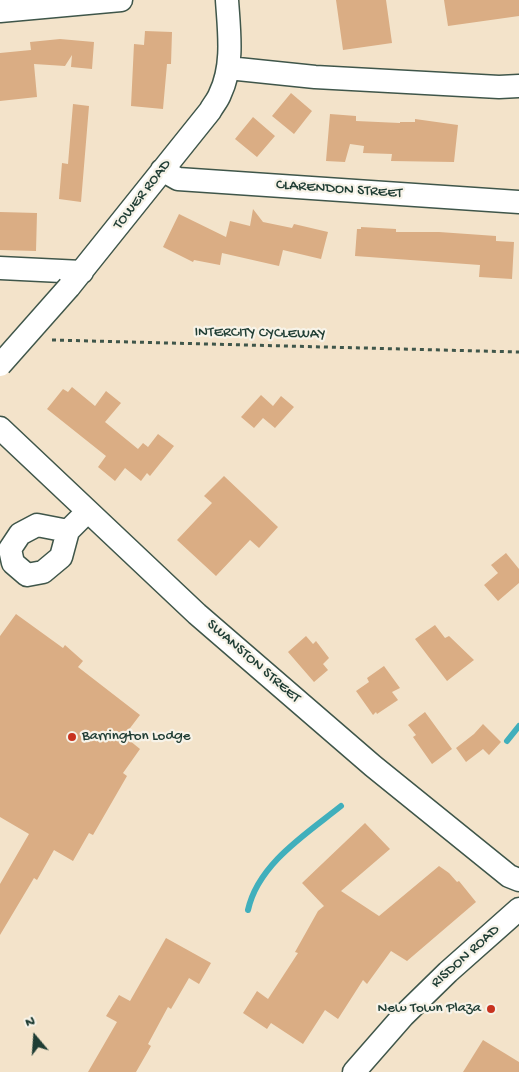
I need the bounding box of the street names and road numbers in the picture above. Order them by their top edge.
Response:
street label: TOWER ROAD [110,156,176,234]
street label: CLARENDON STREET [275,177,403,203]
street label: INTERCITY CYCLEWAY [194,324,326,344]
street label: SWANSTON STREET [202,616,304,708]
street label: RISDON ROAD [428,922,504,992]

